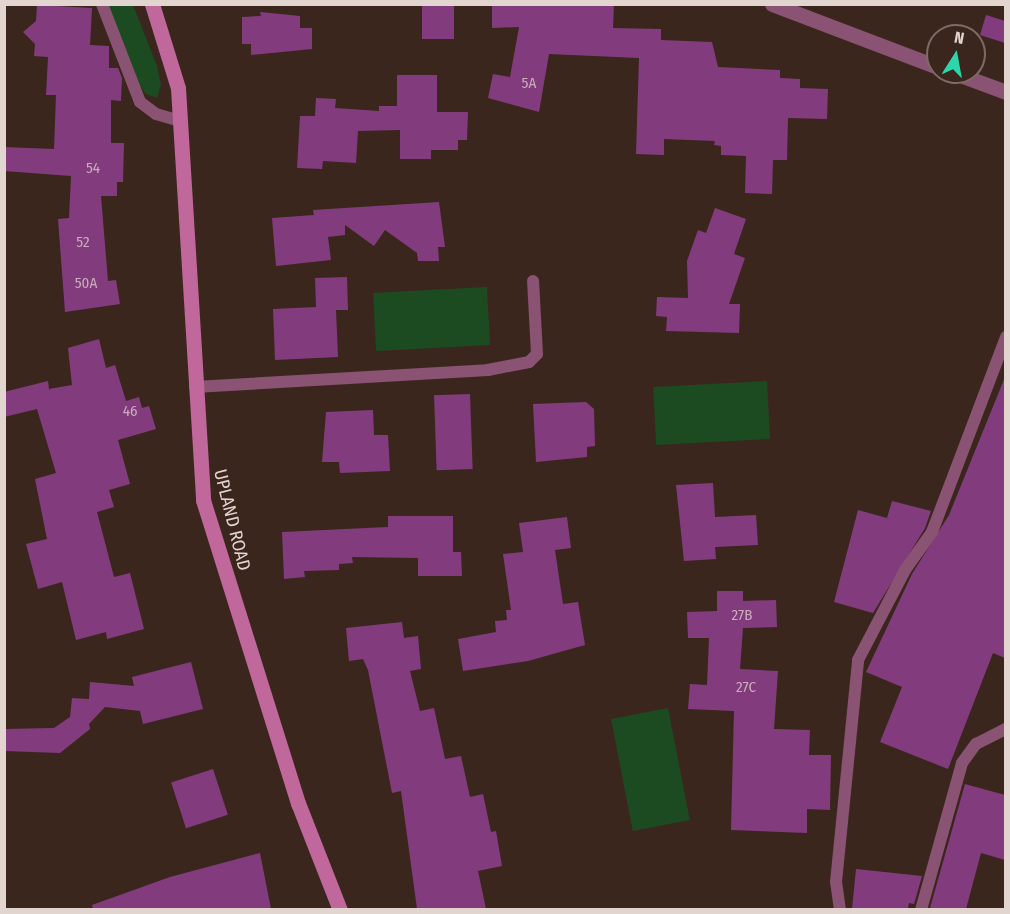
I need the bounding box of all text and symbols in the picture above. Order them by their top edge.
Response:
north arrow [926,24,986,84]
text: N [953,28,966,48]
house number: 5A [522,75,536,93]
house number: 54 [86,160,100,178]
house number: 52 [76,234,90,252]
house number: 50A [75,275,97,293]
house number: 46 [123,403,137,421]
street label: UPLAND ROAD [209,467,255,573]
house number: 27B [732,607,752,625]
house number: 27C [736,679,756,697]

